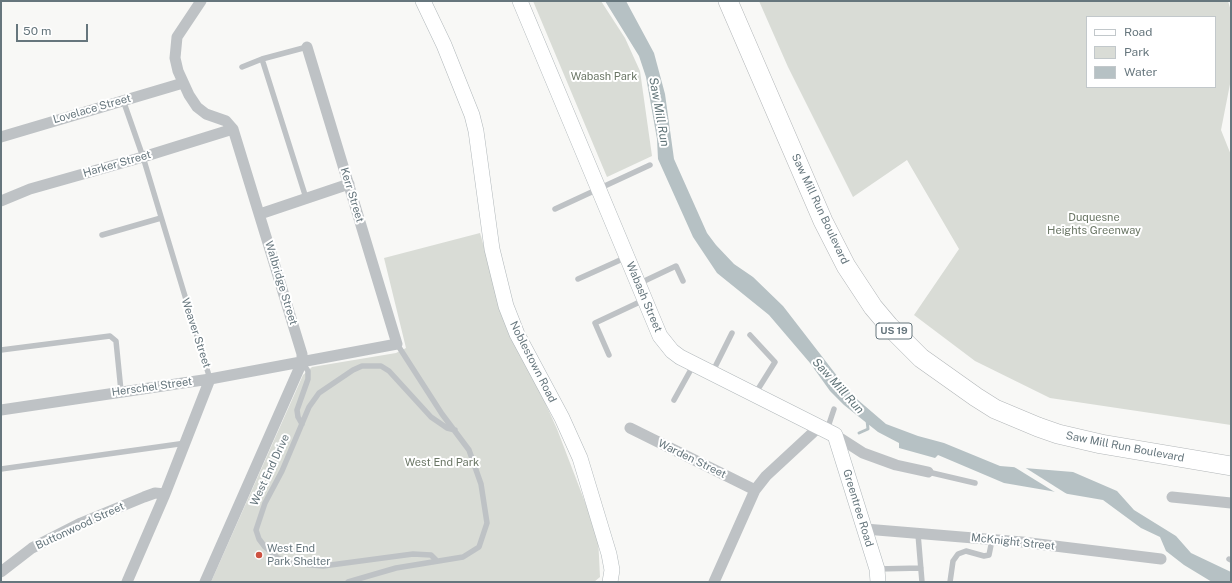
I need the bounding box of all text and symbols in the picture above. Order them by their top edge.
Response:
scale bar [18,16,90,42]
legend [1086,16,1216,88]
text: 50 m [23,24,51,38]
text: Road [1124,25,1152,39]
text: Park [1124,45,1150,59]
text: Water [1124,65,1157,79]
park label: Wabash Park [571,70,637,84]
water label: Saw Mill Run [646,76,672,148]
street label: Lovelace Street [52,92,132,126]
street label: Harker Street [82,148,152,180]
street label: Saw Mill Run Boulevard [789,152,851,266]
street label: Kerr Street [337,166,367,224]
park label: Duquesne Heights Greenway [1047,211,1141,237]
street label: Walbridge Street [262,239,300,327]
street label: Wabash Street [623,260,665,334]
street label: Weaver Street [178,296,214,370]
street label: Noblestown Road [507,319,559,405]
road number: US 19 [876,323,912,339]
water label: Saw Mill Run [809,355,867,417]
street label: Herschel Street [111,375,193,399]
street label: Saw Mill Run Boulevard [1065,429,1185,465]
street label: West End Drive [248,432,292,508]
street label: Warden Street [656,437,728,481]
park label: West End Park [405,456,479,470]
street label: Greentree Road [840,468,876,548]
street label: Buttonwood Street [34,500,126,552]
street label: McKnight Street [970,531,1056,553]
place label: West End Park Shelter [267,542,331,568]
marker: West End Park Shelter [254,550,264,560]

